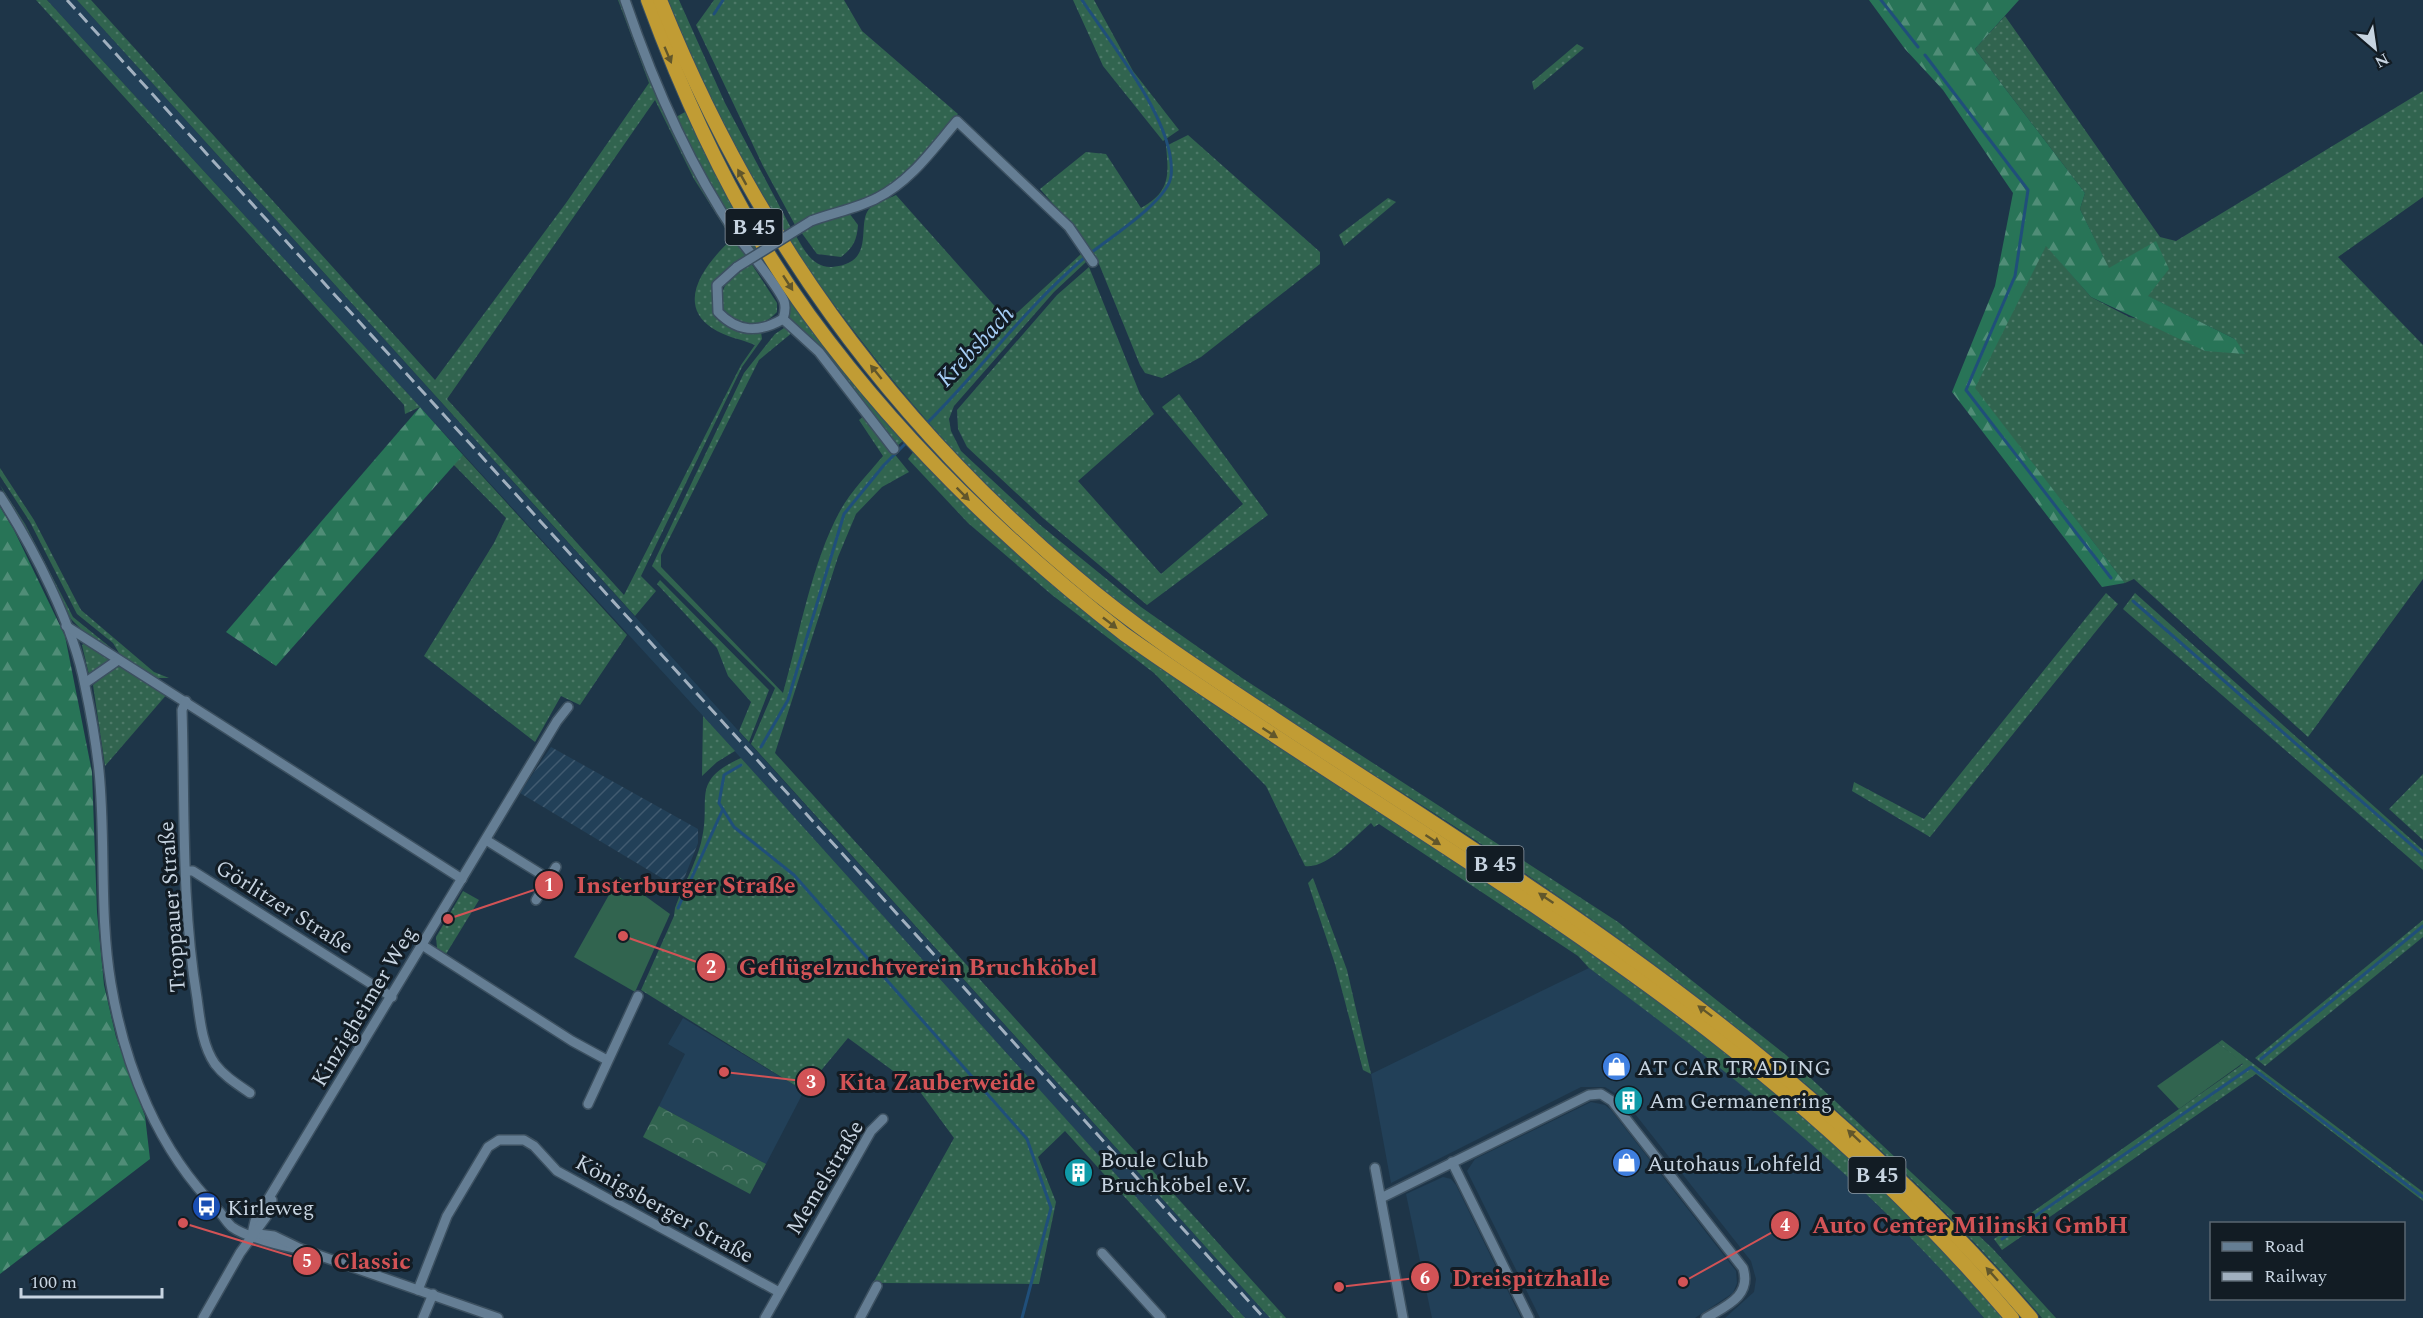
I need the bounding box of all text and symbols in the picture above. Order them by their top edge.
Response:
north arrow [2345,18,2405,78]
one-way arrow [663,46,673,64]
text: N [2370,47,2393,74]
one-way arrow [737,168,747,185]
road number: B 45 [726,209,783,245]
one-way arrow [782,275,793,291]
water label: Krebsbach [928,298,1023,396]
one-way arrow [870,364,883,380]
one-way arrow [956,486,970,500]
one-way arrow [1102,616,1117,628]
one-way arrow [1262,727,1278,738]
street label: Troppauer Straße [150,820,195,994]
one-way arrow [1425,834,1441,846]
road number: B 45 [1466,846,1524,882]
street label: Görlitzer Straße [209,852,360,963]
callout: Insterburger Straße [534,864,808,906]
text: Insterburger Straße [576,868,796,904]
text: 1 [544,872,554,899]
one-way arrow [1538,893,1554,904]
street label: Kinzigheimer Weg [303,920,425,1093]
callout: Geflügelzuchtverein Bruchköbel [696,946,1109,988]
text: Geflügelzuchtverein Bruchköbel [739,950,1097,986]
text: 2 [706,954,716,981]
one-way arrow [1697,1005,1713,1017]
shop icon: AT CAR TRADING [1600,1051,1632,1083]
place label: AT CAR TRADING [1637,1052,1831,1085]
callout: Kita Zauberweide [796,1061,1047,1103]
text: Kita Zauberweide [839,1065,1035,1101]
text: 3 [806,1069,816,1096]
building icon: Am Germanenring [1612,1084,1644,1116]
place label: Am Germanenring [1649,1085,1832,1118]
street label: Memelstraße [778,1114,873,1241]
one-way arrow [1847,1129,1862,1143]
place label: Boule Club Bruchköbel e.V. [1100,1144,1251,1202]
street label: Königsberger Straße [569,1146,760,1272]
shop icon: Autohaus Lohfeld [1610,1147,1642,1179]
place label: Autohaus Lohfeld [1647,1148,1821,1181]
building icon: Boule Club Bruchköbel e.V. [1063,1156,1095,1188]
road number: B 45 [1848,1157,1906,1193]
bus stop icon: Kirleweg [190,1191,222,1223]
place label: Kirleweg [227,1192,315,1225]
callout: Auto Center Milinski GmbH [1770,1204,2141,1246]
text: Auto Center Milinski GmbH [1812,1208,2128,1244]
text: 4 [1780,1212,1790,1239]
legend [2210,1222,2405,1300]
text: Road [2264,1233,2305,1260]
callout: Classic [292,1240,423,1282]
text: Classic [333,1244,411,1280]
text: 5 [302,1248,312,1275]
callout: Dreispitzhalle [1410,1256,1622,1298]
scale bar [21,1261,162,1299]
text: Dreispitzhalle [1452,1261,1610,1297]
text: Railway [2264,1263,2328,1290]
text: 6 [1420,1265,1430,1292]
one-way arrow [1986,1267,1999,1282]
text: 100 m [30,1269,77,1296]

